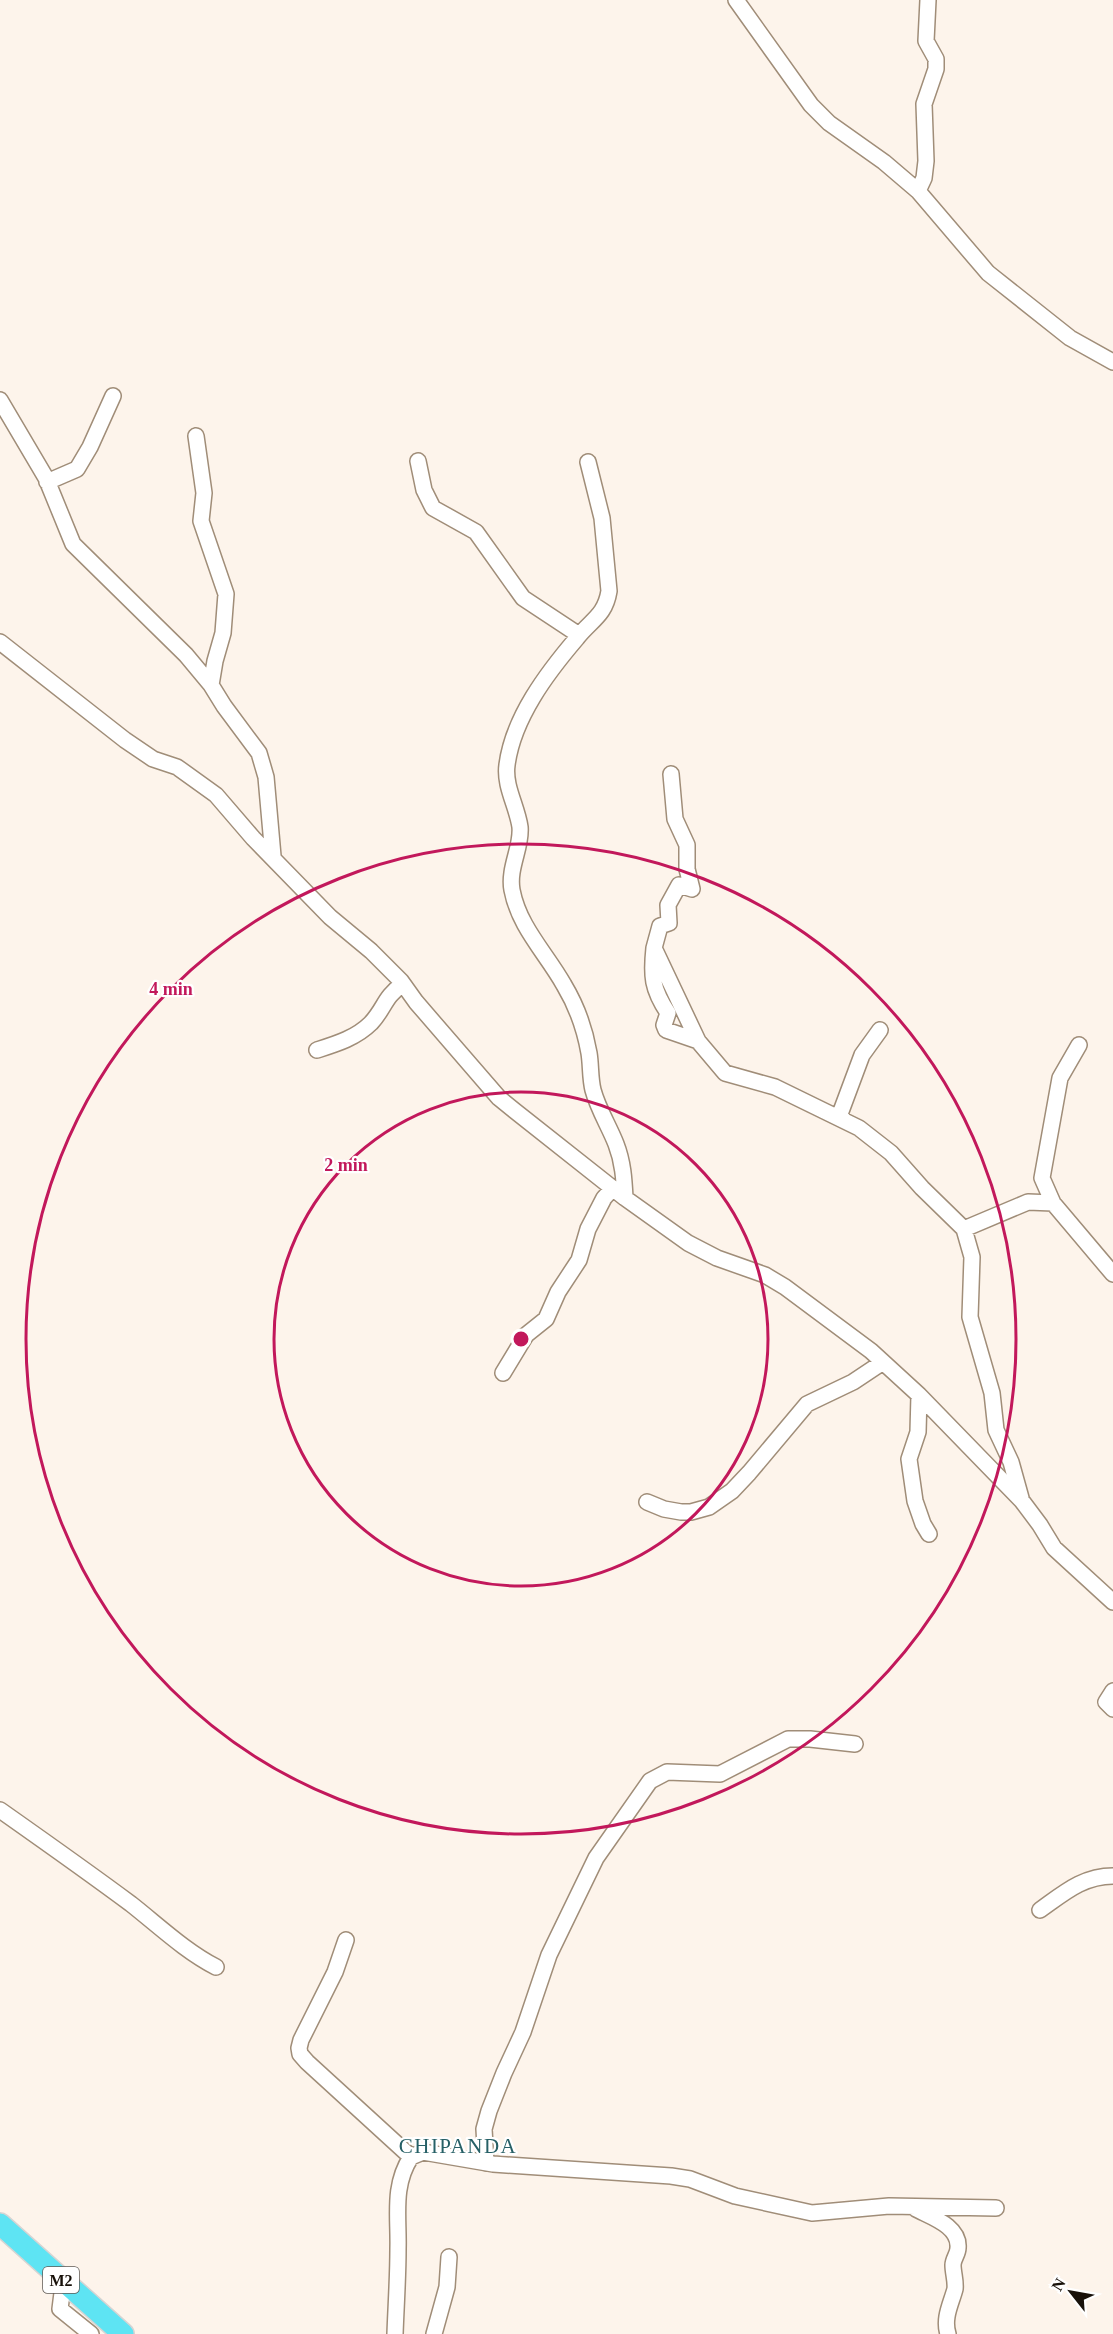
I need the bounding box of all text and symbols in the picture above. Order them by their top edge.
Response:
text: 4 min [149,979,193,999]
text: 2 min [324,1155,368,1175]
centre of rings [511,1329,531,1349]
district label: CHIPANDA [399,2134,517,2158]
north arrow [1041,2262,1101,2322]
road number: M2 [43,2267,79,2293]
text: N [1048,2275,1069,2294]

